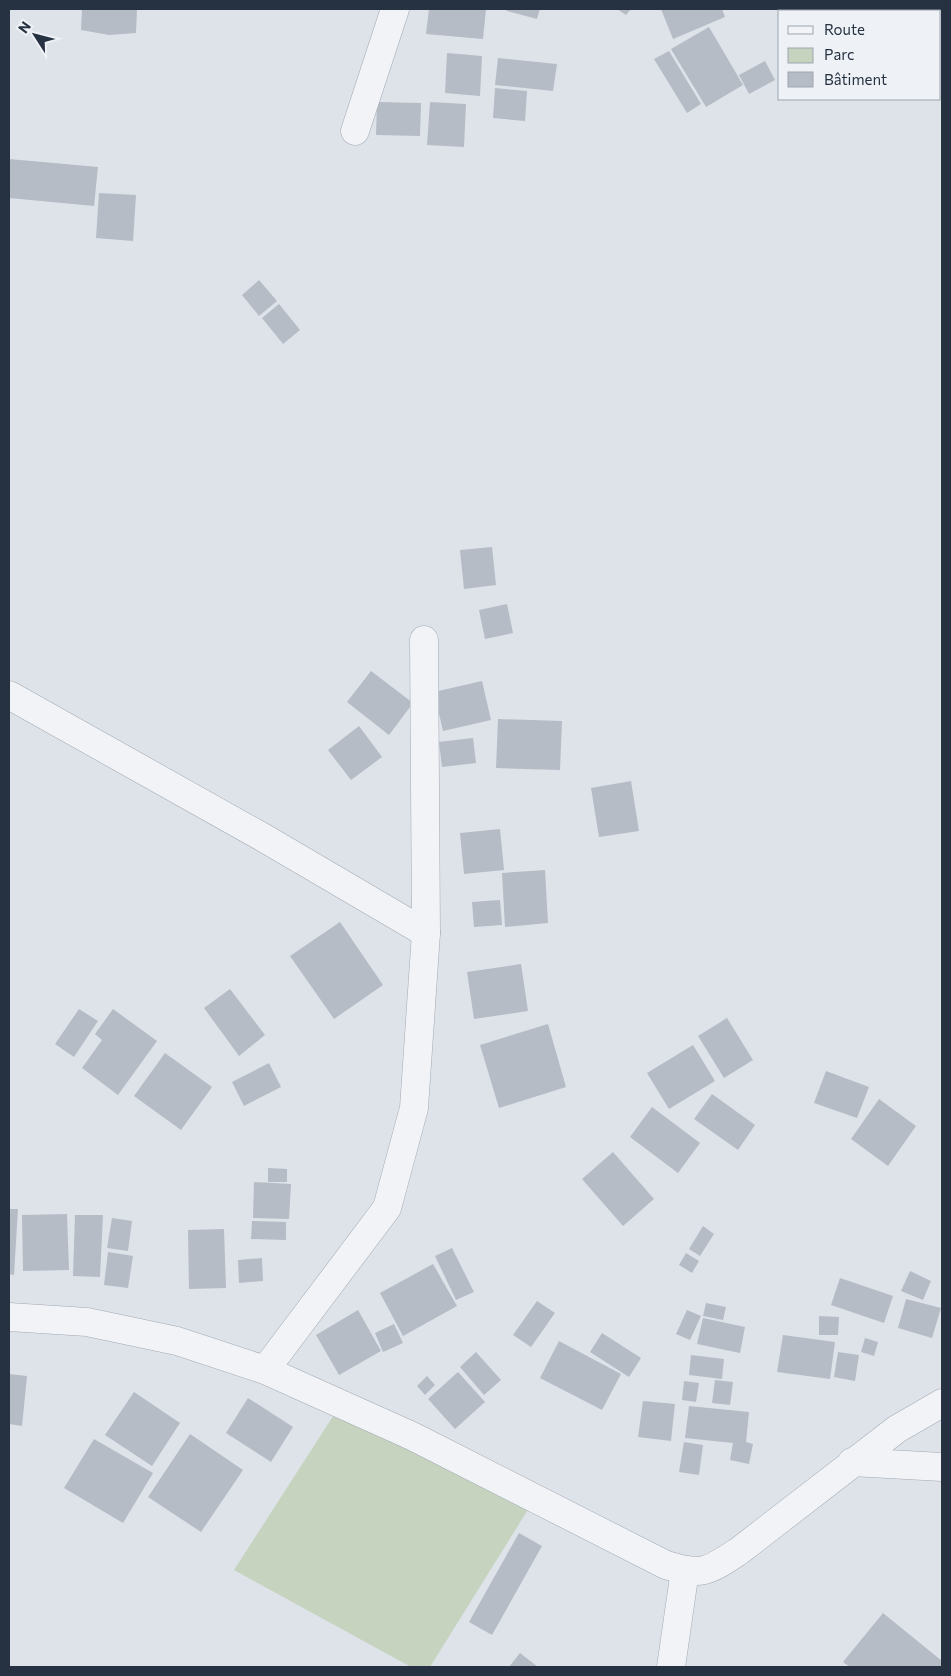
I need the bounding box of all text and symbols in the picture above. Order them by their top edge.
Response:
north arrow [10,10,60,60]
legend [778,10,941,100]
text: N [14,18,34,36]
text: Route [824,20,865,38]
text: Parc [824,45,854,63]
text: Bâtiment [824,70,887,88]

